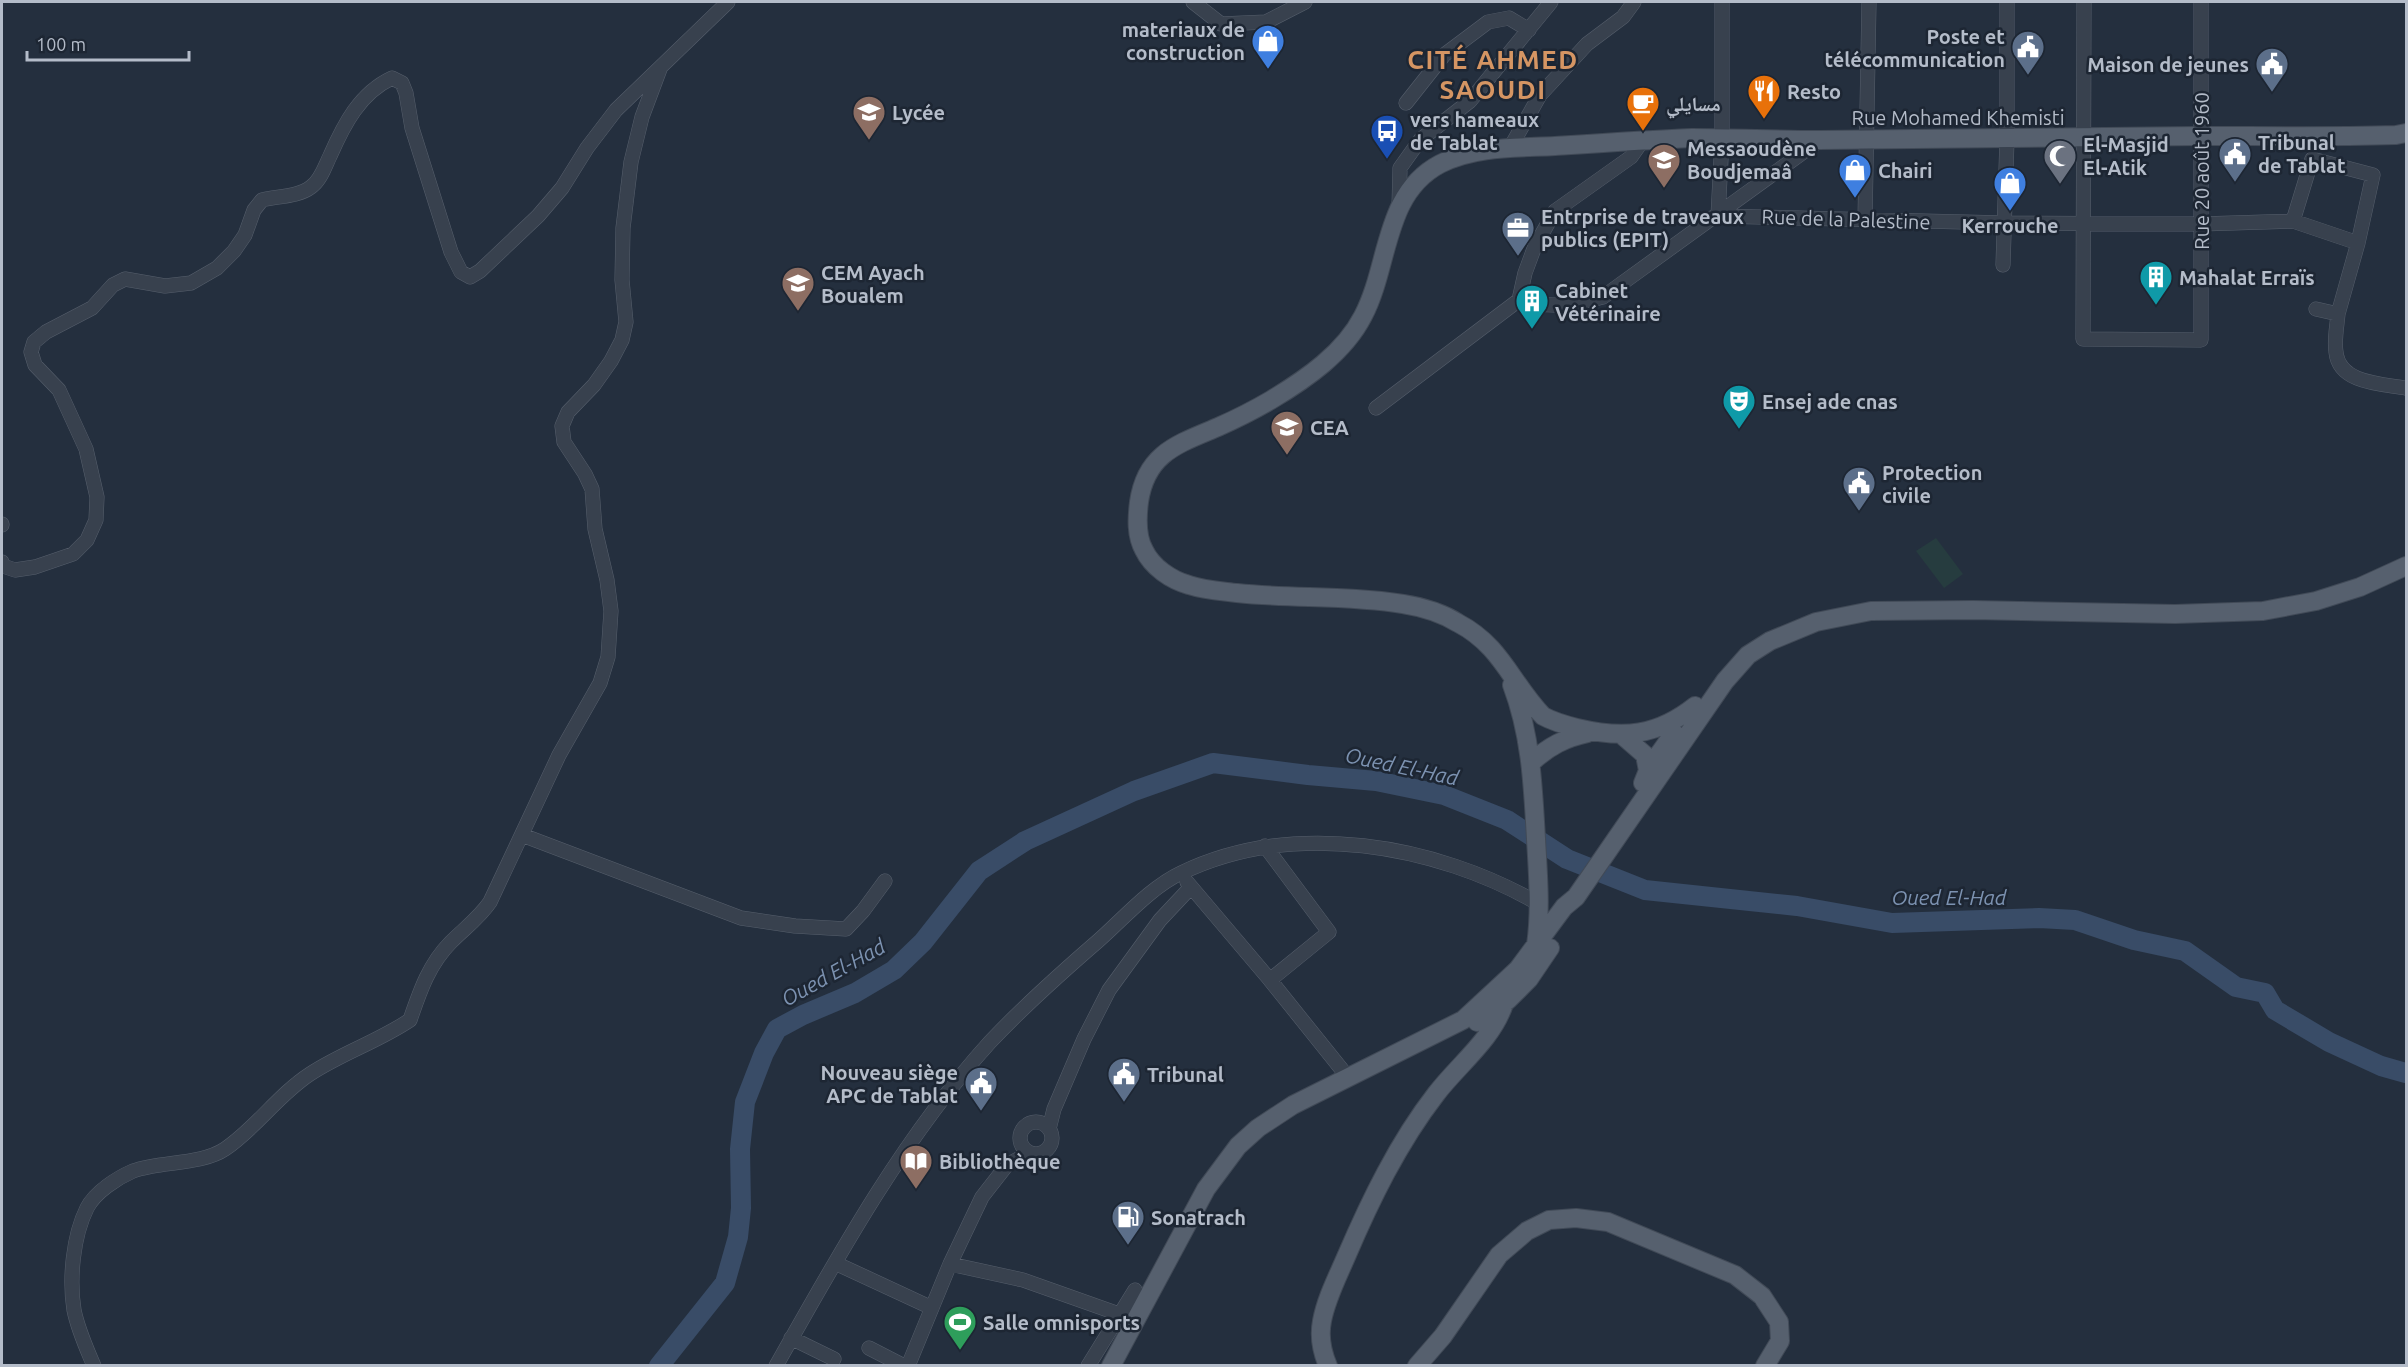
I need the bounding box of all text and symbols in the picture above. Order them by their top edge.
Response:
place label: materiaux de construction [1122,18,1245,64]
shop icon: materiaux de construction [1250,23,1286,70]
scale bar [27,24,189,62]
place label: Poste et télécommunication [1824,25,2005,71]
public building icon: Poste et télécommunication [2010,29,2046,76]
text: 100 m [36,34,86,54]
district label: CITÉ AHMED SAOUDI [1407,44,1579,104]
public building icon: Maison de jeunes [2254,46,2290,93]
place label: Maison de jeunes [2087,53,2249,76]
restaurant icon: Resto [1746,73,1782,120]
place label: Resto [1787,80,1841,103]
cafe icon: مسايلي [1625,85,1661,132]
place label: مسايلي [1666,92,1721,119]
street label: Rue 20 août 1960 [2190,92,2213,250]
school or university icon: Lycée [851,94,887,141]
place label: Lycée [892,101,945,124]
street label: Rue Mohamed Khemisti [1851,106,2065,129]
place label: vers hameaux de Tablat [1410,108,1539,154]
bus stop icon: vers hameaux de Tablat [1369,113,1405,160]
place label: Tribunal de Tablat [2258,131,2346,177]
place label: El-Masjid El-Atik [2083,133,2169,179]
public building icon: Tribunal de Tablat [2217,136,2253,183]
place label: Messaoudène Boudjemaâ [1687,137,1817,183]
mosque icon: El-Masjid El-Atik [2042,138,2078,185]
school or university icon: Messaoudène Boudjemaâ [1646,142,1682,189]
shop icon: Chairi [1837,152,1873,199]
place label: Chairi [1878,159,1933,182]
shop icon: Kerrouche [1992,165,2028,212]
place label: Entrprise de traveaux publics (EPIT) [1541,205,1744,251]
street label: Rue de la Palestine [1761,205,1931,233]
office icon: Entrprise de traveaux publics (EPIT) [1500,210,1536,257]
place label: Kerrouche [1961,214,2059,237]
building icon: Mahalat Erraïs [2138,259,2174,306]
place label: CEM Ayach Boualem [821,261,925,307]
school or university icon: CEM Ayach Boualem [780,265,816,312]
place label: Mahalat Erraïs [2179,266,2315,289]
place label: Cabinet Vétérinaire [1555,279,1661,325]
building icon: Cabinet Vétérinaire [1514,283,1550,330]
theatre icon: Ensej ade cnas [1721,383,1757,430]
place label: Ensej ade cnas [1762,390,1898,413]
school or university icon: CEA [1269,409,1305,456]
place label: CEA [1310,416,1349,439]
place label: Protection civile [1882,461,1982,507]
public building icon: Protection civile [1841,465,1877,512]
water label: Oued El-Had [1343,742,1462,790]
water label: Oued El-Had [1891,885,2008,909]
water label: Oued El-Had [777,933,890,1010]
public building icon: Tribunal [1106,1056,1142,1103]
place label: Nouveau siège APC de Tablat [820,1061,958,1107]
place label: Tribunal [1147,1063,1224,1086]
public building icon: Nouveau siège APC de Tablat [963,1065,999,1112]
library icon: Bibliothèque [898,1143,934,1190]
place label: Bibliothèque [939,1150,1061,1173]
fuel station icon: Sonatrach [1110,1199,1146,1246]
place label: Sonatrach [1151,1206,1246,1229]
sports icon: Salle omnisports [942,1304,978,1351]
place label: Salle omnisports [983,1311,1140,1334]

